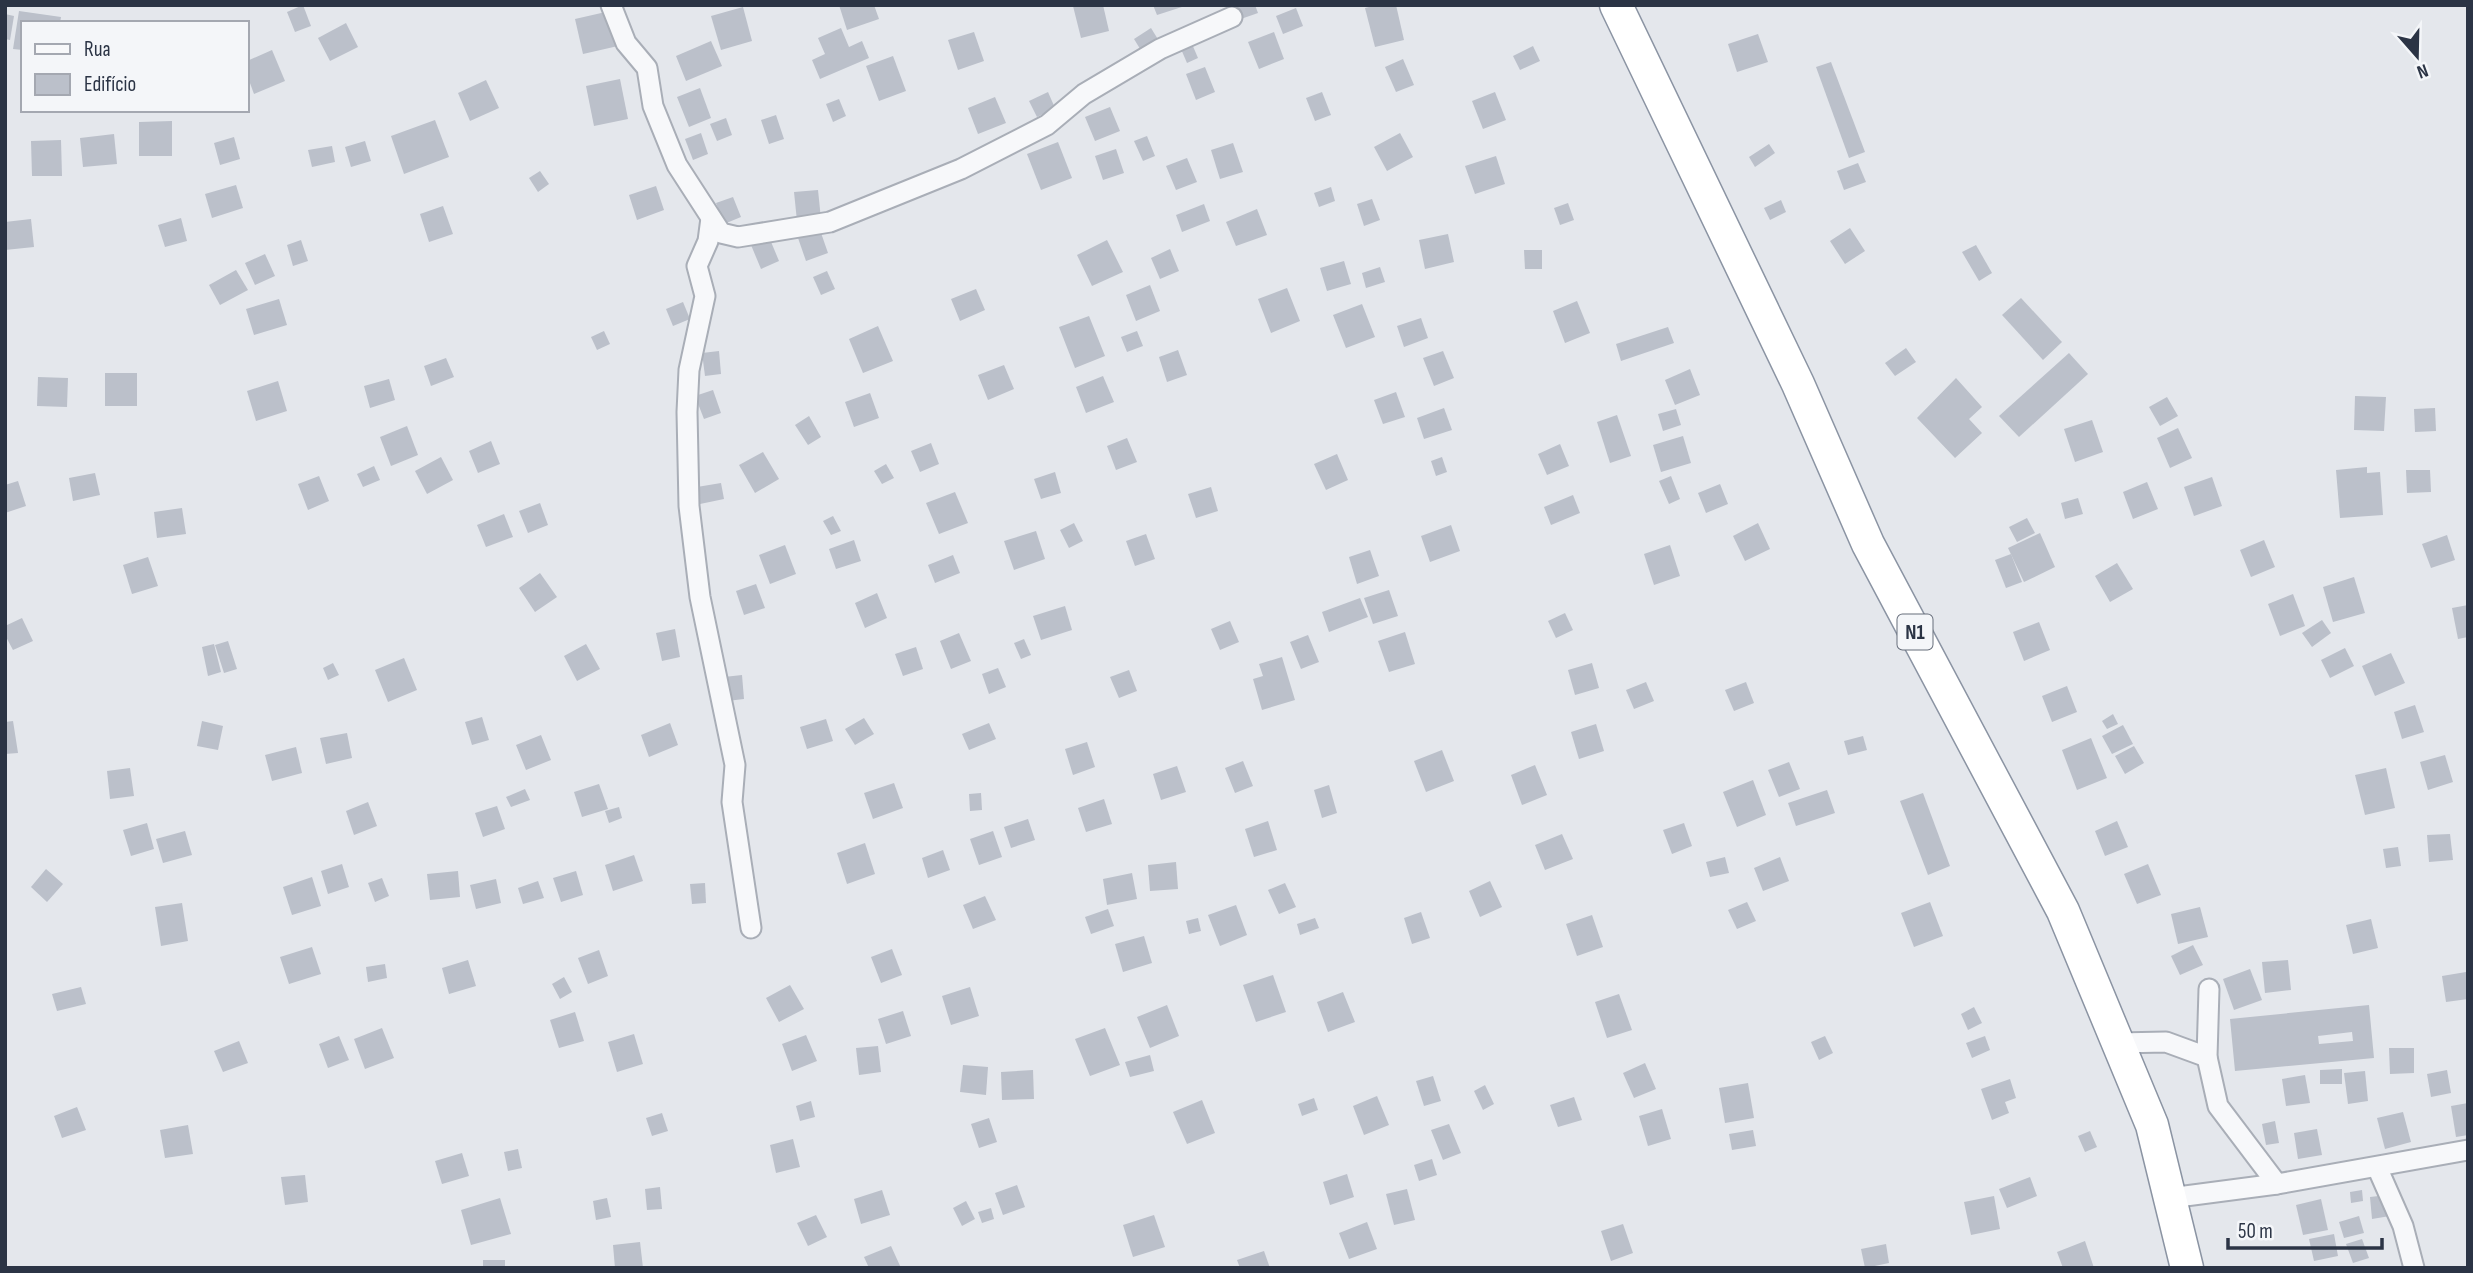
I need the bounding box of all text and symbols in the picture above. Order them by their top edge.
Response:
legend [21,21,248,112]
north arrow [2382,21,2452,91]
text: Rua [84,37,111,62]
text: N [2414,58,2431,83]
text: Edifício [84,72,136,97]
road number: N1 [1898,614,1932,650]
scale bar [2228,1206,2382,1250]
text: 50 m [2238,1219,2273,1244]

